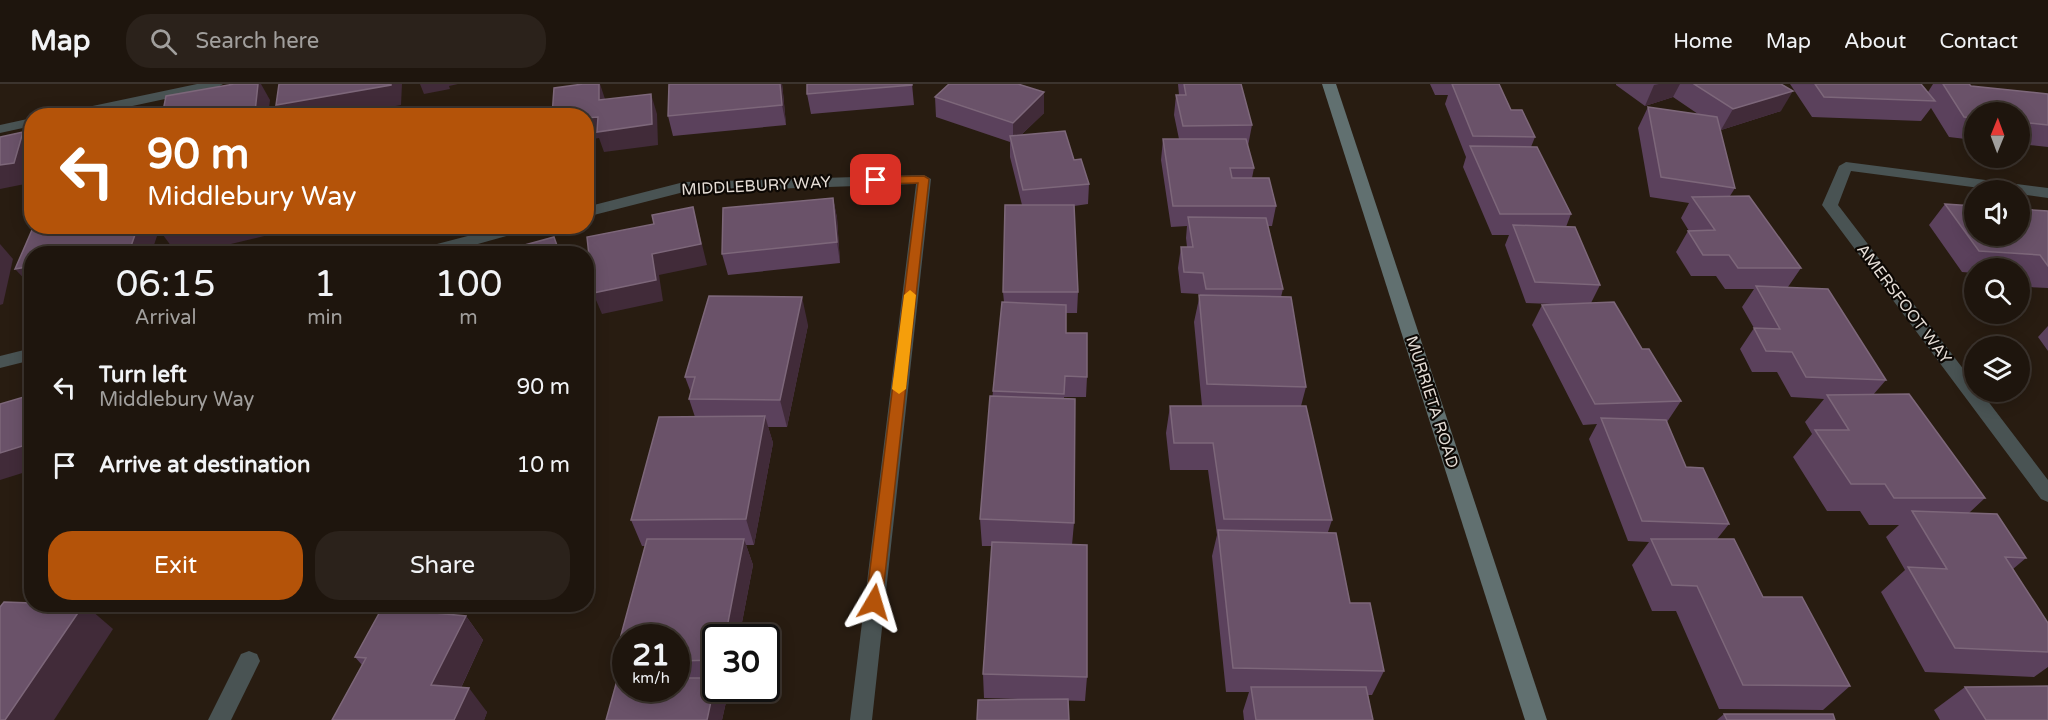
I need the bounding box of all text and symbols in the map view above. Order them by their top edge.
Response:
search box [126,14,546,68]
text: Map [30,24,90,58]
icon: search [147,25,180,58]
text: Search here [195,28,319,54]
text: Home [1673,29,1733,54]
text: Map [1766,29,1811,54]
text: About [1844,29,1906,54]
text: Contact [1939,29,2018,54]
north arrow [1964,102,2030,168]
map controls [1964,102,2030,402]
text: 90 m [147,129,249,180]
icon: left [48,132,126,210]
pin [850,154,901,205]
icon: arrive [859,163,892,196]
street label: MIDDLEBURY WAY [681,172,831,200]
text: Middlebury Way [147,180,357,213]
button: sound [1964,180,2030,246]
street label: AMERSFOOT WAY [1852,240,1956,368]
button: search [1964,258,2030,324]
text: 06:15 [116,263,216,306]
text: 1 [314,263,336,306]
text: 100 [434,263,502,306]
text: Arrival [135,306,197,330]
text: min [307,306,343,330]
text: m [459,306,478,330]
street label: MURRIETA ROAD [1401,333,1463,471]
button: layers [1964,336,2030,402]
text: Turn left [99,362,187,388]
icon: left [48,371,81,404]
text: 90 m [516,374,570,400]
text: Middlebury Way [99,388,254,412]
icon: arrive [48,449,81,482]
text: Arrive at destination [99,452,310,478]
text: 10 m [516,452,570,478]
button: Exit [48,531,303,600]
button: Share [315,531,570,600]
position arrow [842,570,906,634]
speed limit sign: 30 [702,624,780,702]
text: 21 [632,637,670,674]
text: km/h [632,669,670,687]

